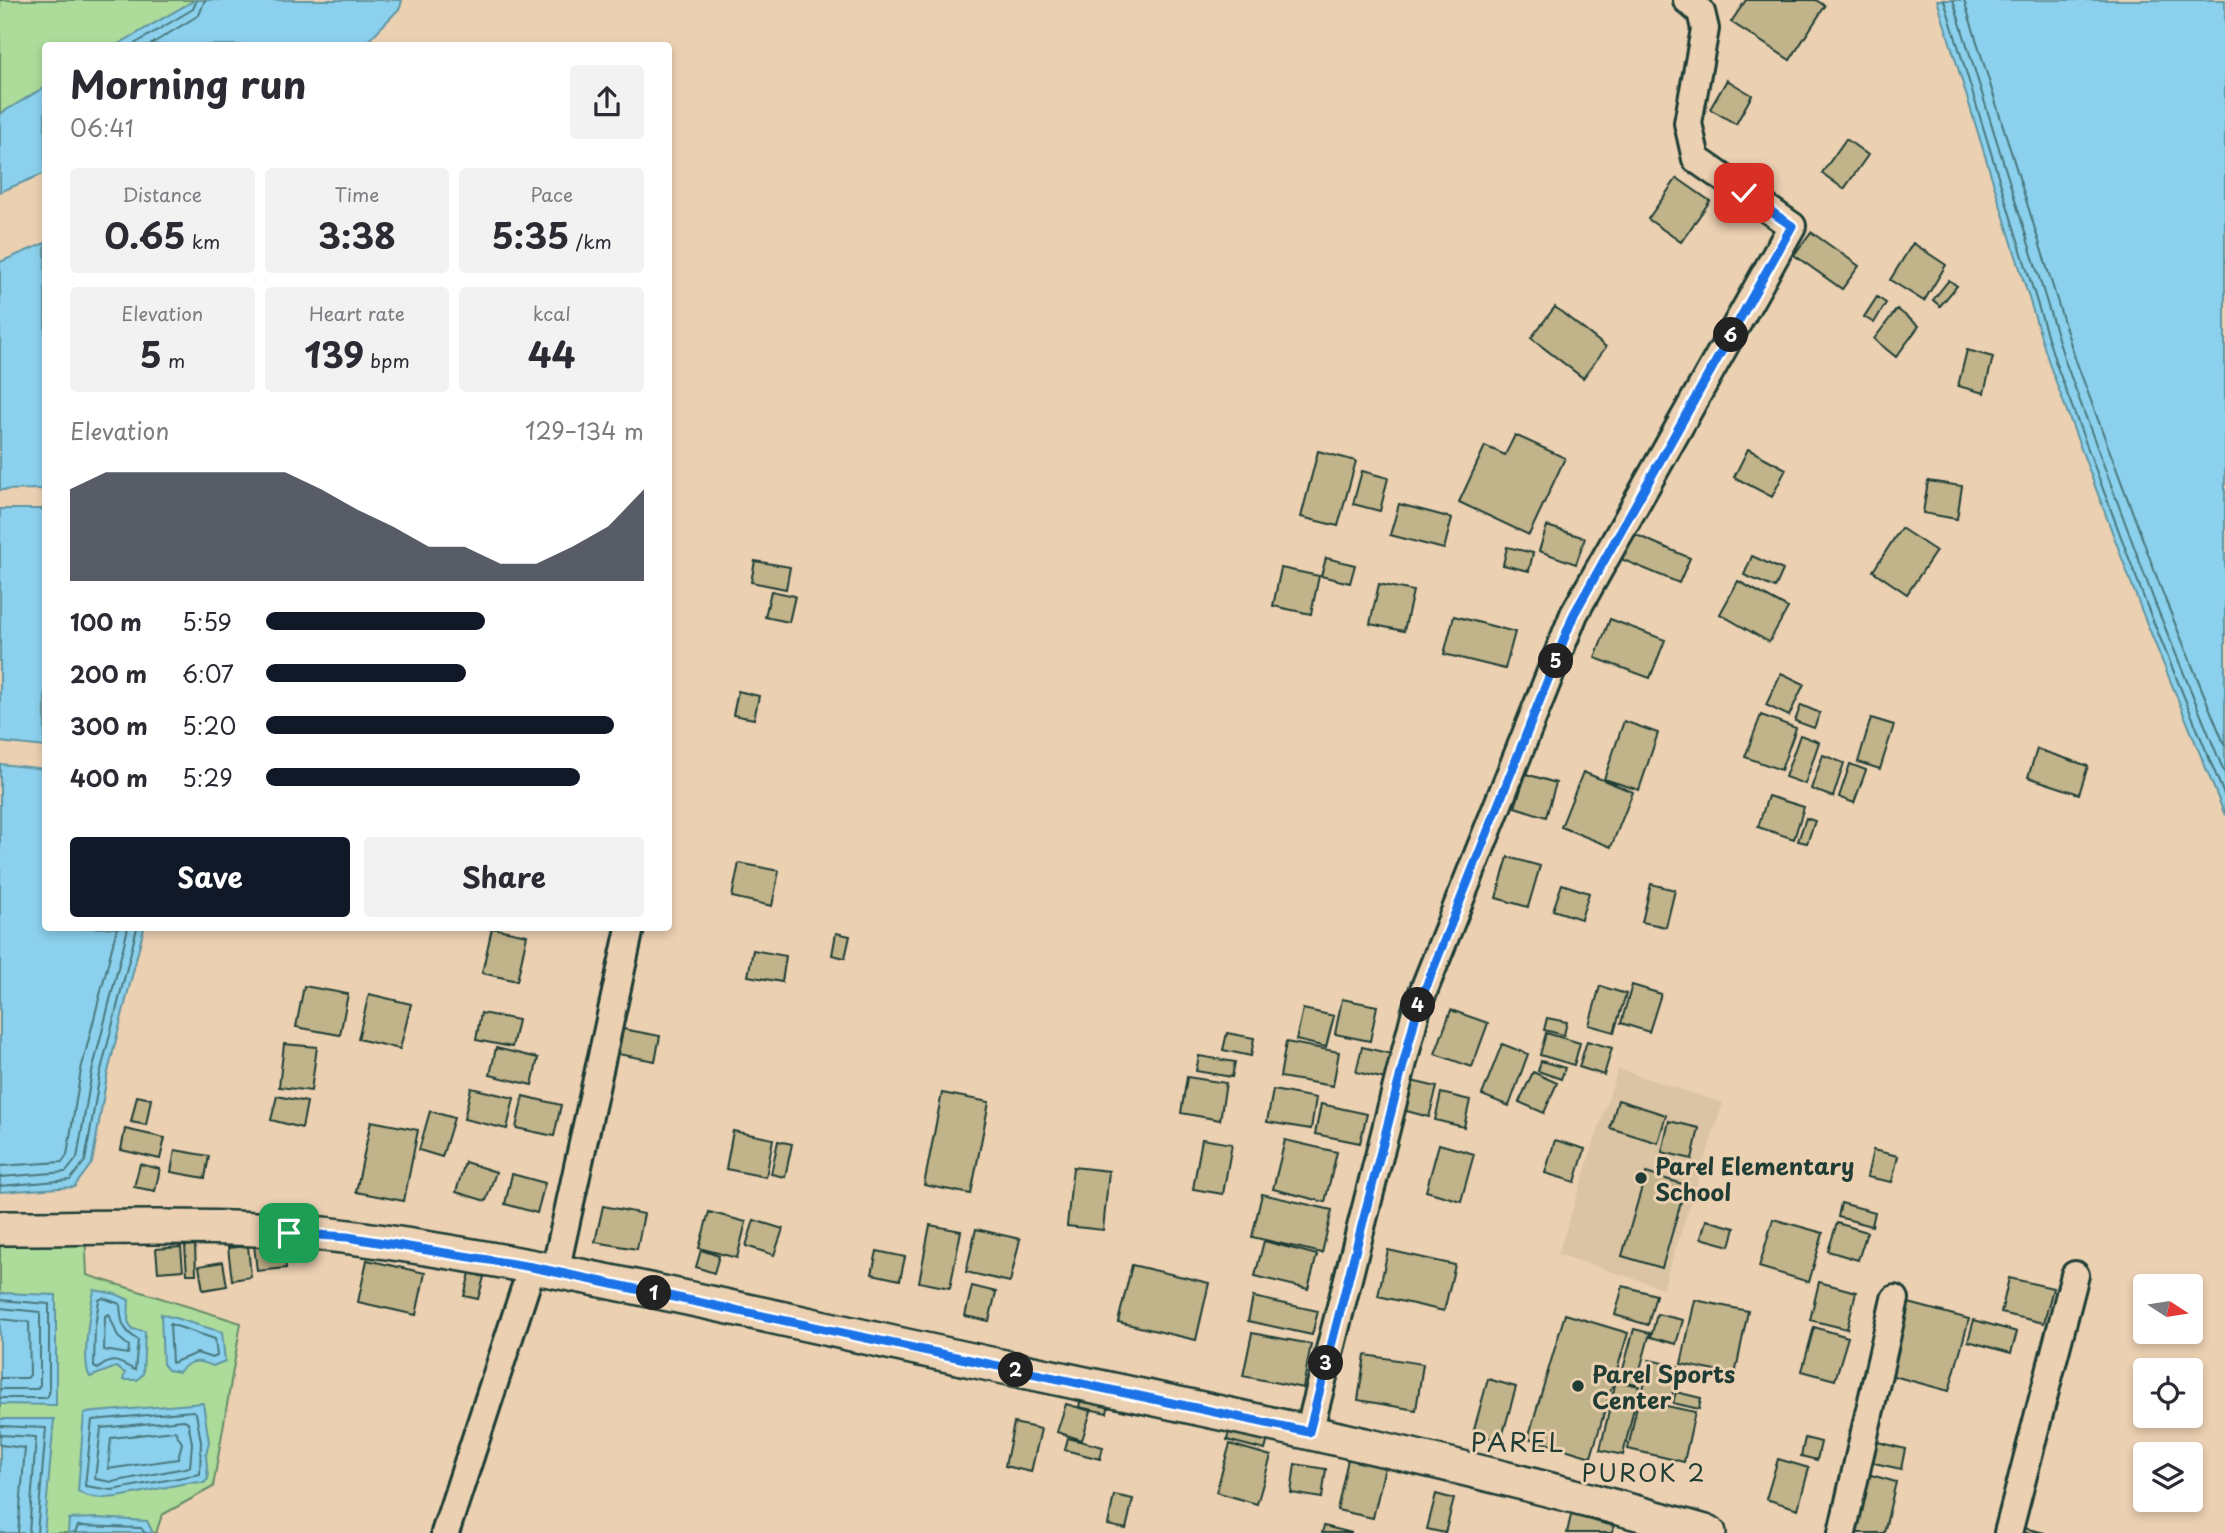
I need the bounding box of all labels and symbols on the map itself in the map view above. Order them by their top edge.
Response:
pin [1714,163,1774,223]
pin: 6 [1714,318,1748,352]
pin: 5 [1538,644,1574,678]
pin: 4 [1400,988,1436,1023]
place label: Parel Elementary School [1655,1148,1854,1209]
marker: Parel Elementary School [1633,1170,1649,1186]
pin [259,1203,319,1263]
north arrow [2133,1274,2203,1344]
pin: 1 [636,1276,672,1310]
pin: 3 [1308,1346,1344,1380]
pin: 2 [998,1352,1034,1388]
place label: Parel Sports Center [1592,1356,1735,1417]
marker: Parel Sports Center [1570,1378,1586,1394]
district label: PAREL [1471,1422,1565,1461]
district label: PUROK 2 [1581,1454,1707,1490]

